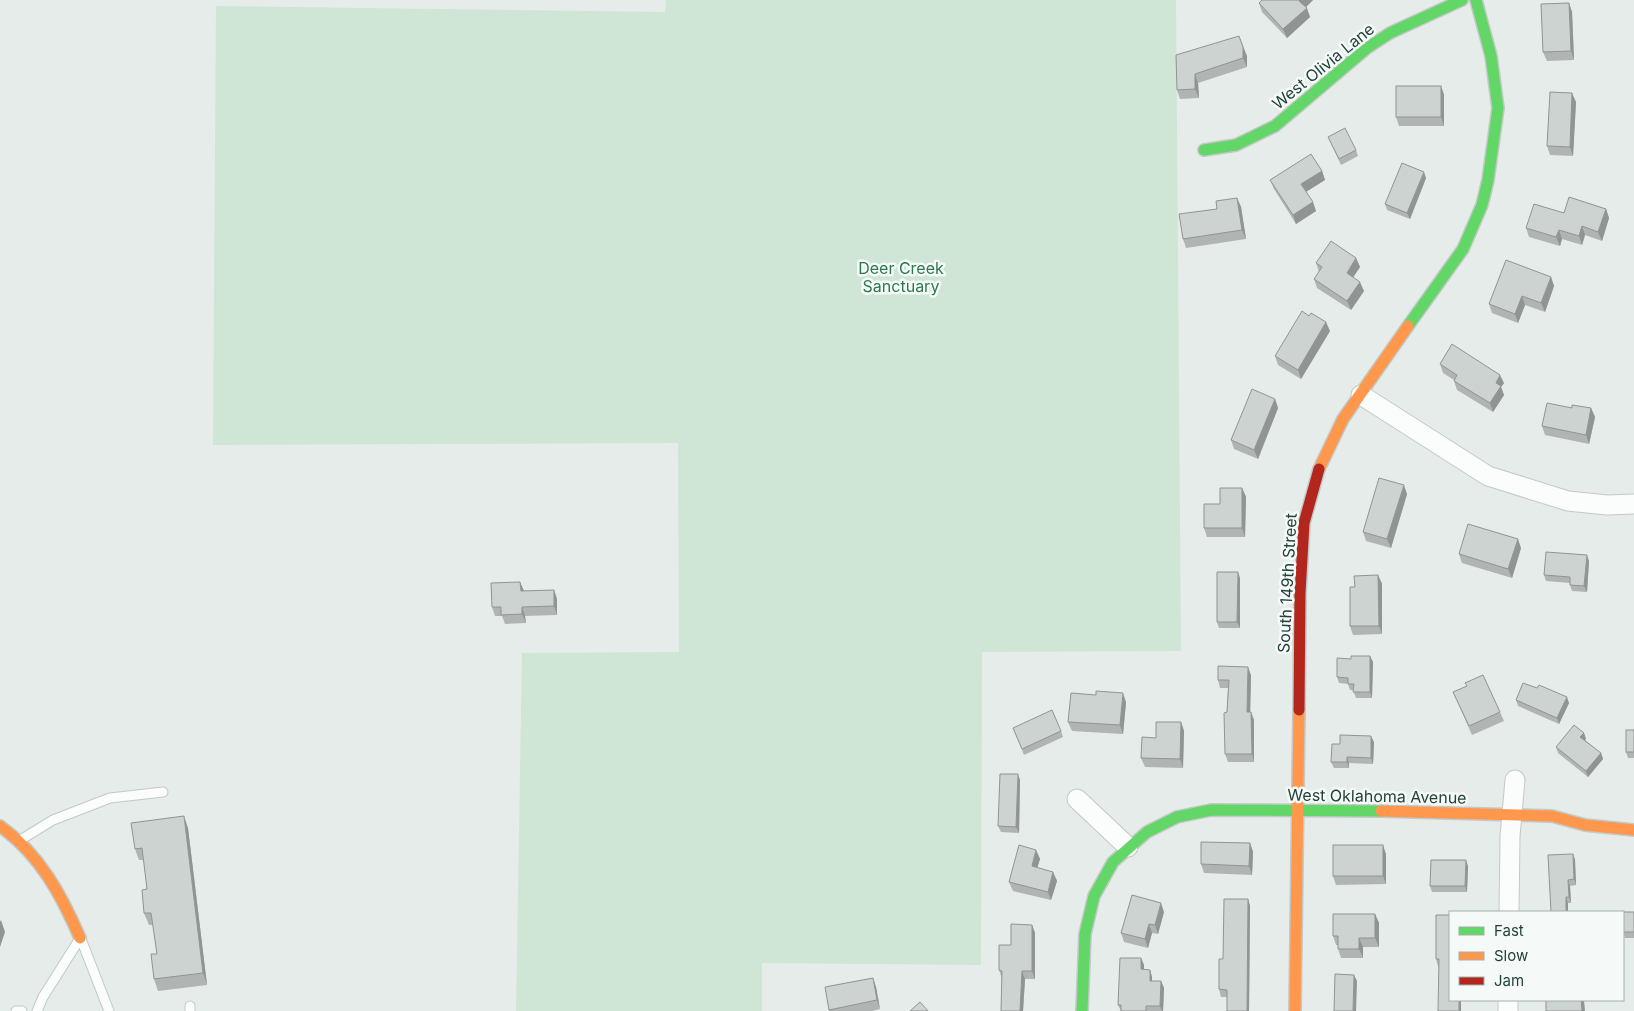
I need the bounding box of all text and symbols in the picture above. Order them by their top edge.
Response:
street label: West Olivia Lane [1268,19,1378,113]
park label: Deer Creek Sanctuary [858,258,944,296]
street label: South 149th Street [1273,513,1301,653]
street label: West Oklahoma Avenue [1287,784,1467,808]
legend [1449,911,1624,1001]
text: Fast [1494,921,1524,940]
text: Slow [1494,946,1528,965]
text: Jam [1494,971,1524,990]

